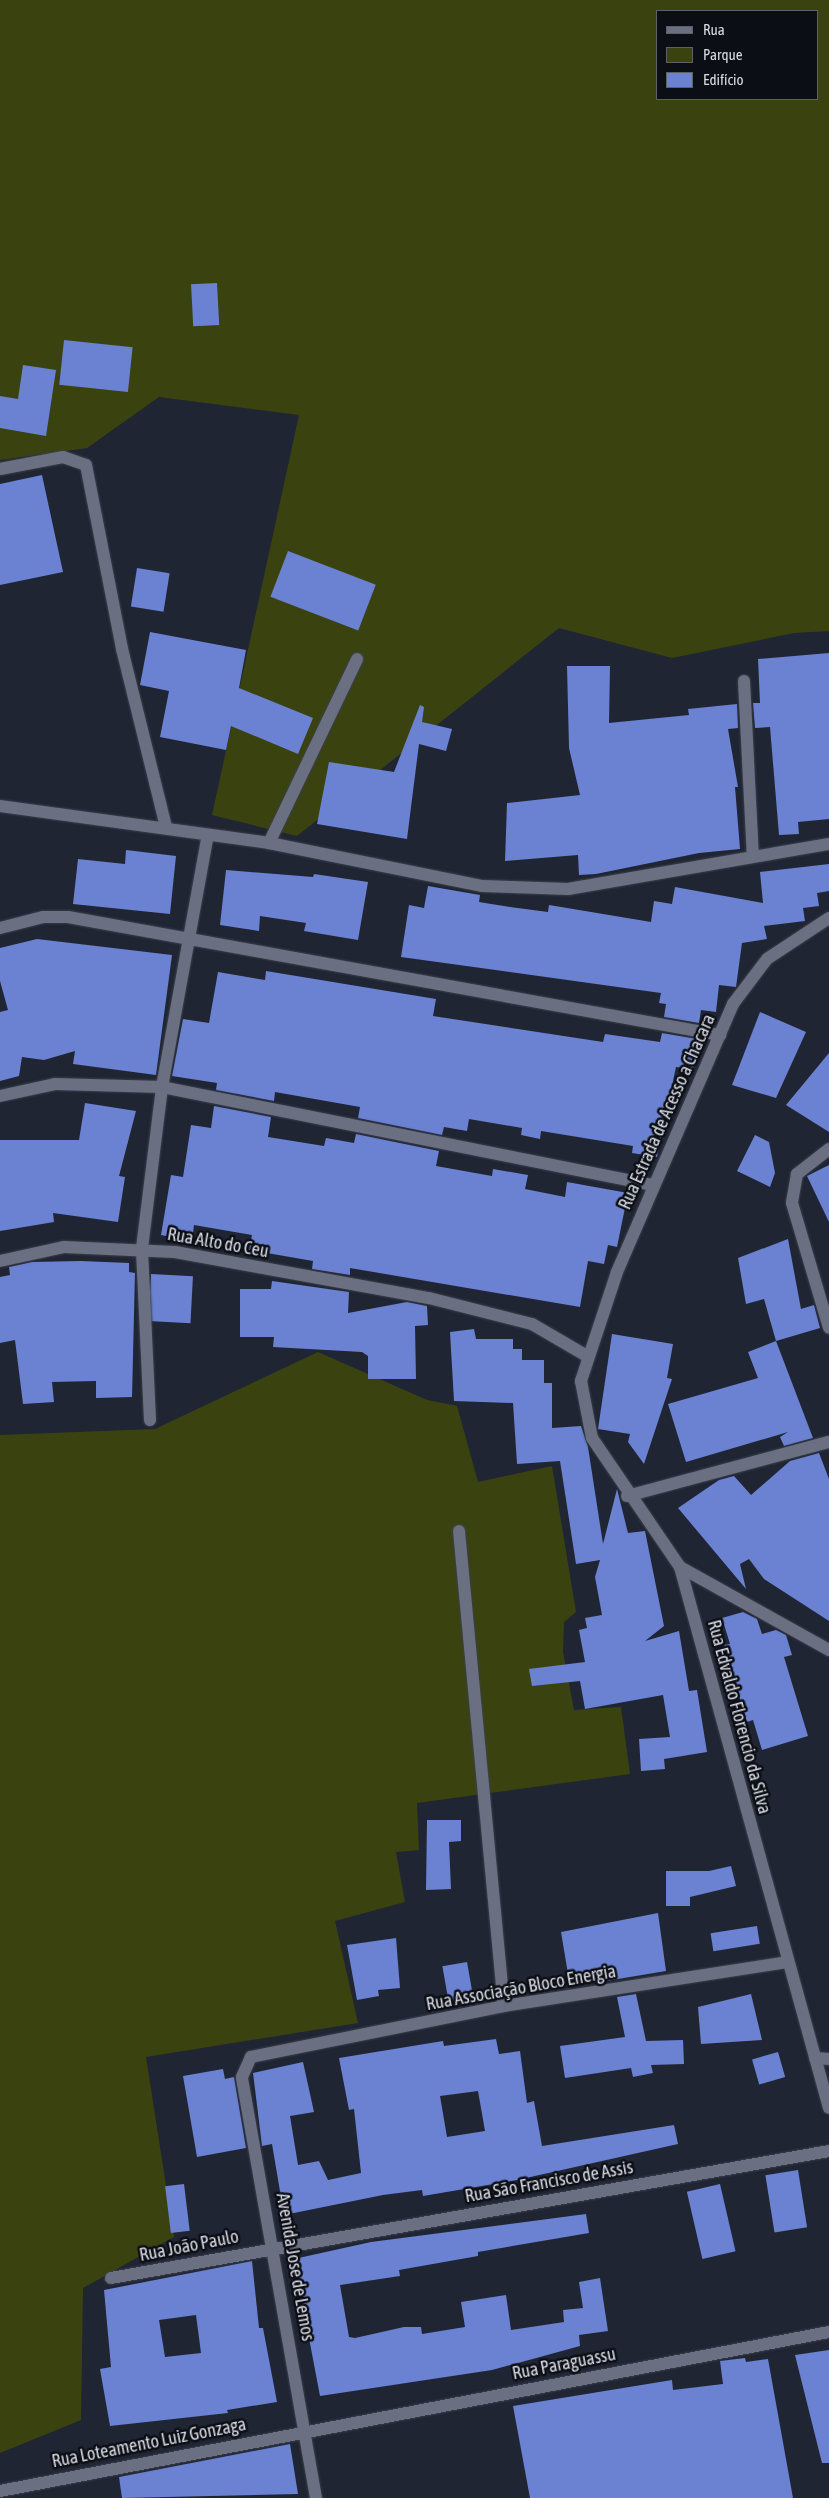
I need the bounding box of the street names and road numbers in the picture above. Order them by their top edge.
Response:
street label: Rua Estrada de Acesso a Chacara [614,1011,720,1213]
street label: Rua Alto do Ceu [166,1223,270,1263]
street label: Rua Edvaldo Florencio da Silva [703,1618,775,1816]
street label: Rua Associação Bloco Energia [424,1961,618,2015]
street label: Rua São Francisco de Assis [463,2157,635,2207]
street label: Avenida Jose de Lemos [271,2191,319,2343]
street label: Rua João Paulo [138,2226,240,2266]
street label: Rua Paraguassu [510,2343,618,2385]
street label: Rua Loteamento Luiz Gonzaga [50,2414,248,2472]

